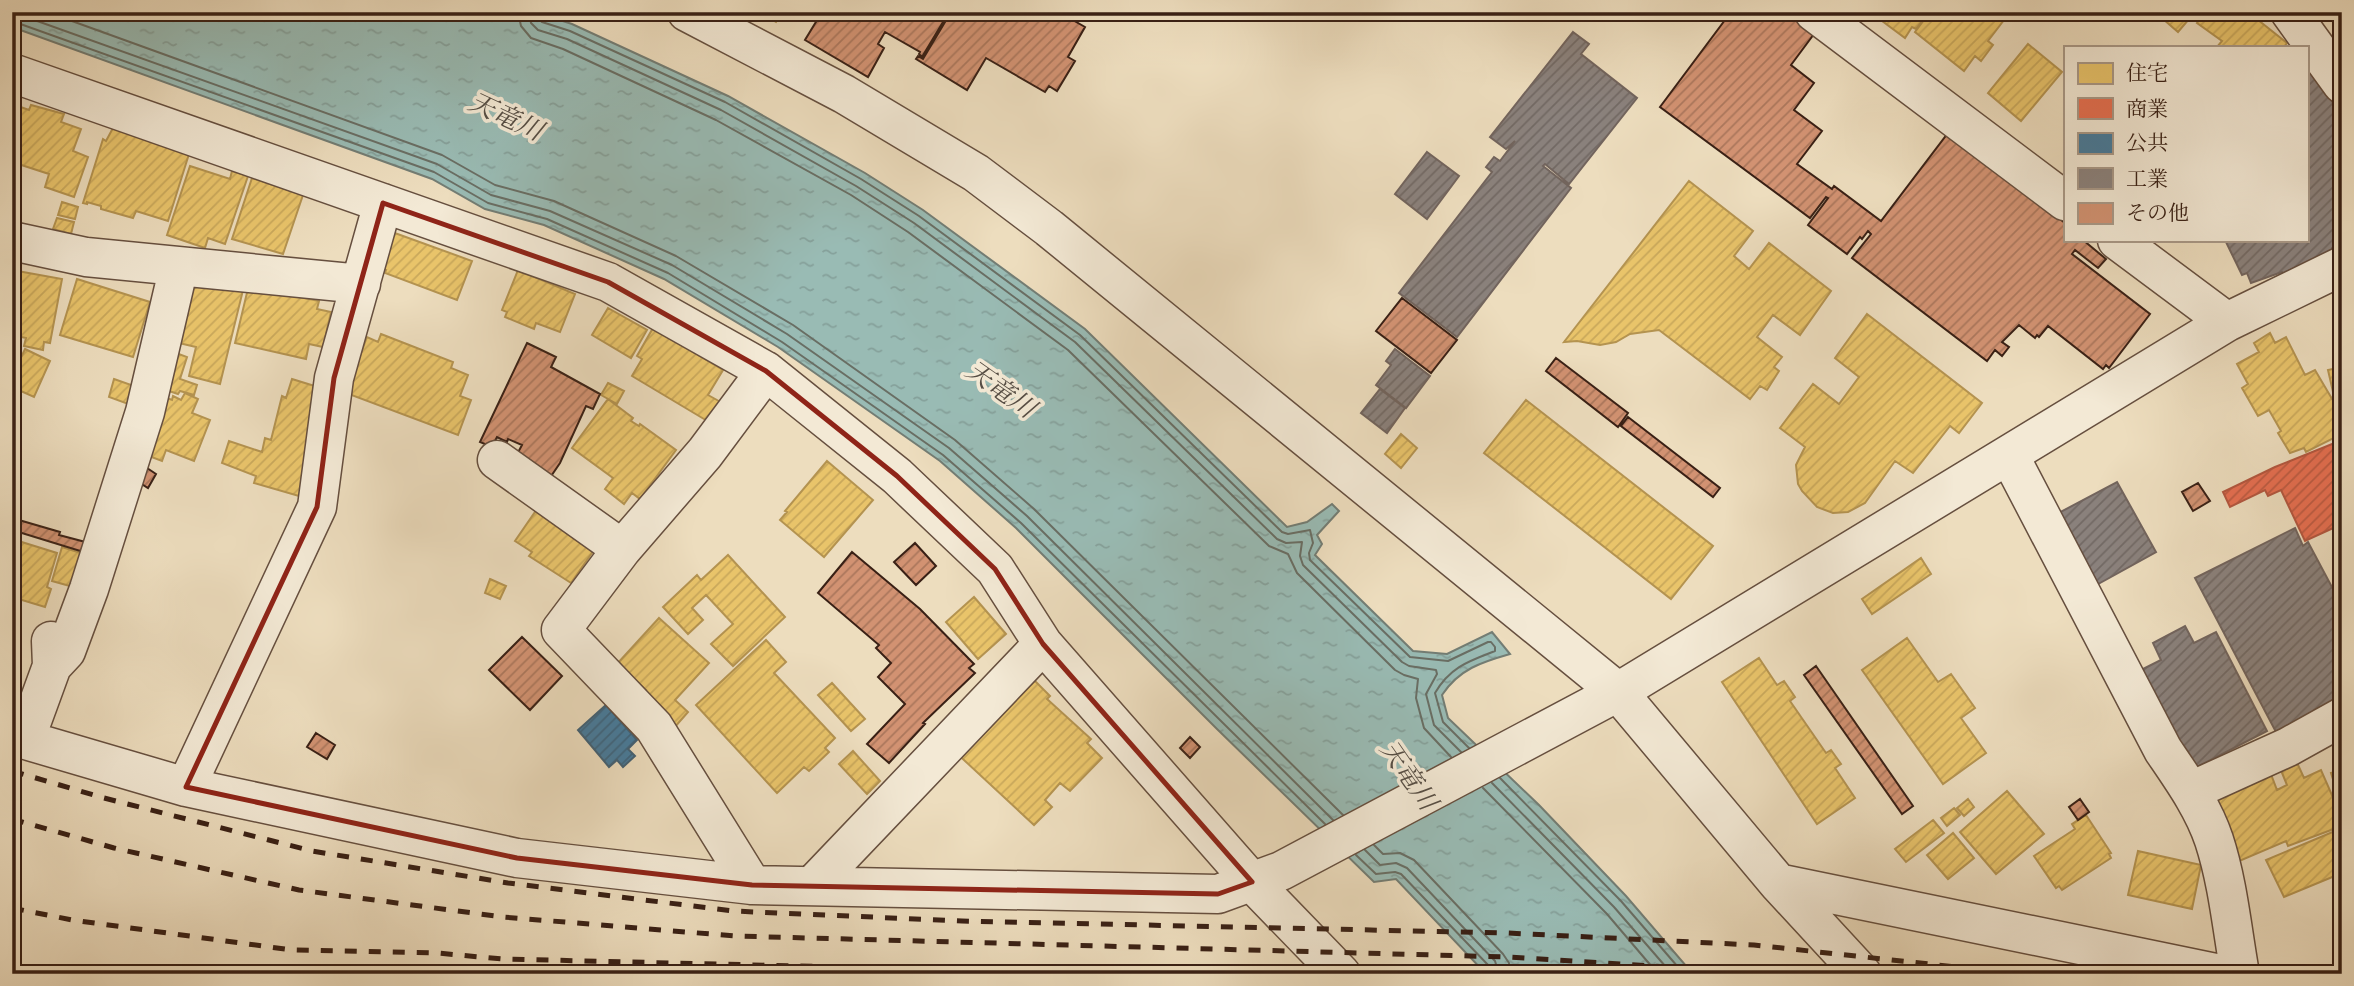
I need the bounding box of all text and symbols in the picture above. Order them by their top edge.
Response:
legend [2064,46,2308,242]
text: 住宅 [2126,60,2168,86]
water label: 天竜川 [464,85,551,148]
text: 商業 [2126,96,2168,122]
text: 公共 [2126,130,2168,156]
text: 工業 [2126,166,2168,192]
text: その他 [2126,200,2189,226]
water label: 天竜川 [960,354,1045,426]
water label: 天竜川 [1374,734,1446,819]

